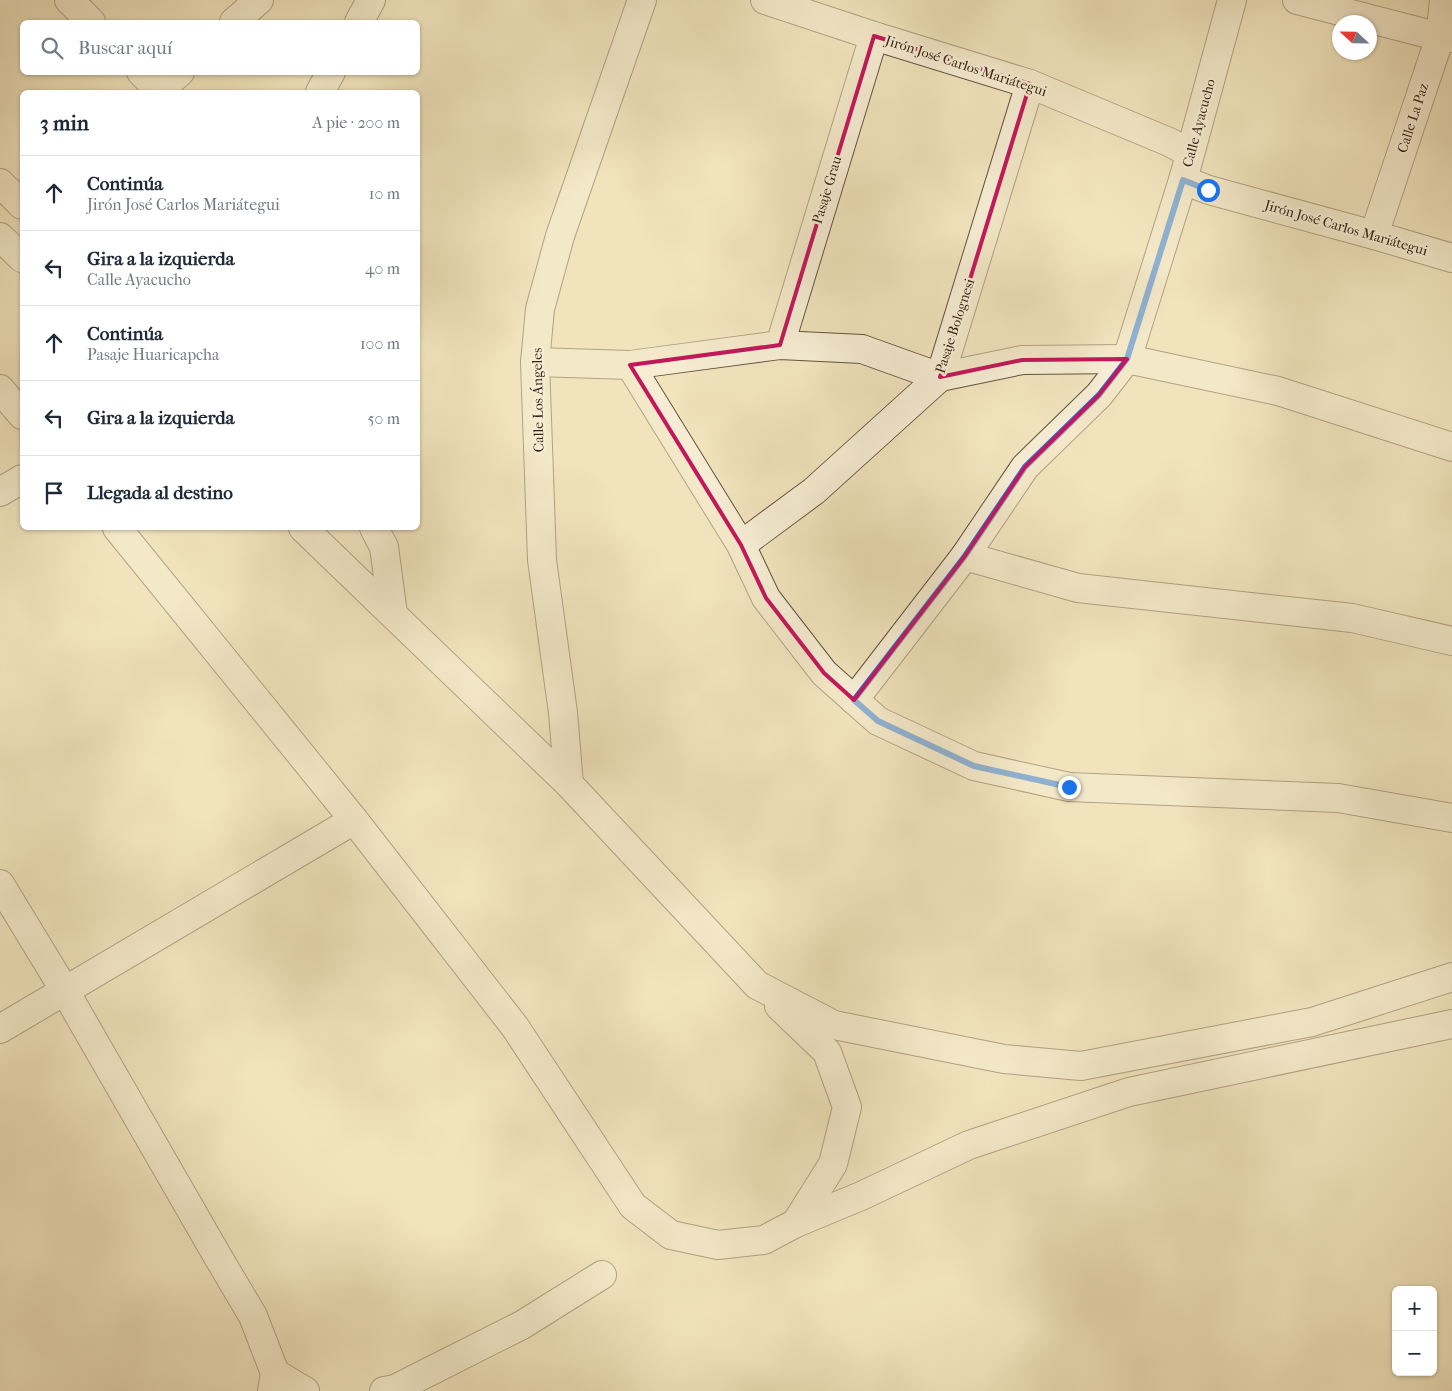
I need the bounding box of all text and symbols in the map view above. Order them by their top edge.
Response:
north arrow [1332,15,1377,60]
search box [20,20,420,75]
street label: Jirón José Carlos Mariátegui [882,32,1049,100]
icon: search [38,34,66,62]
text: Buscar aquí [78,37,172,59]
street label: Calle Ayacucho [1179,77,1219,169]
street label: Calle La Paz [1394,81,1432,155]
text: 3 min [40,111,89,135]
text: A pie · 200 m [312,113,400,132]
street label: Pasaje Grau [809,154,845,226]
text: Continúa [87,173,163,195]
icon: ahead [40,179,68,207]
route start [1197,179,1220,202]
text: 10 m [369,184,400,203]
text: Jirón José Carlos Mariátegui [87,195,280,214]
street label: Jirón José Carlos Mariátegui [1262,196,1429,259]
text: Gira a la izquierda [87,248,234,270]
icon: left [40,254,68,282]
text: 40 m [365,259,400,278]
text: Calle Ayacucho [87,270,191,289]
street label: Pasaje Bolognesi [932,276,978,376]
text: Continúa [87,323,163,345]
icon: ahead [40,329,68,357]
text: 100 m [360,334,400,353]
text: Pasaje Huaricapcha [87,345,219,364]
street label: Calle Los Ángeles [528,348,547,452]
icon: left [40,404,68,432]
text: Gira a la izquierda [87,407,234,429]
text: 50 m [368,409,400,428]
icon: arrive [40,479,68,507]
text: Llegada al destino [87,482,233,504]
route end [1058,776,1081,799]
map controls [1392,1286,1437,1376]
button: + [1392,1286,1437,1331]
button: − [1392,1331,1437,1376]

